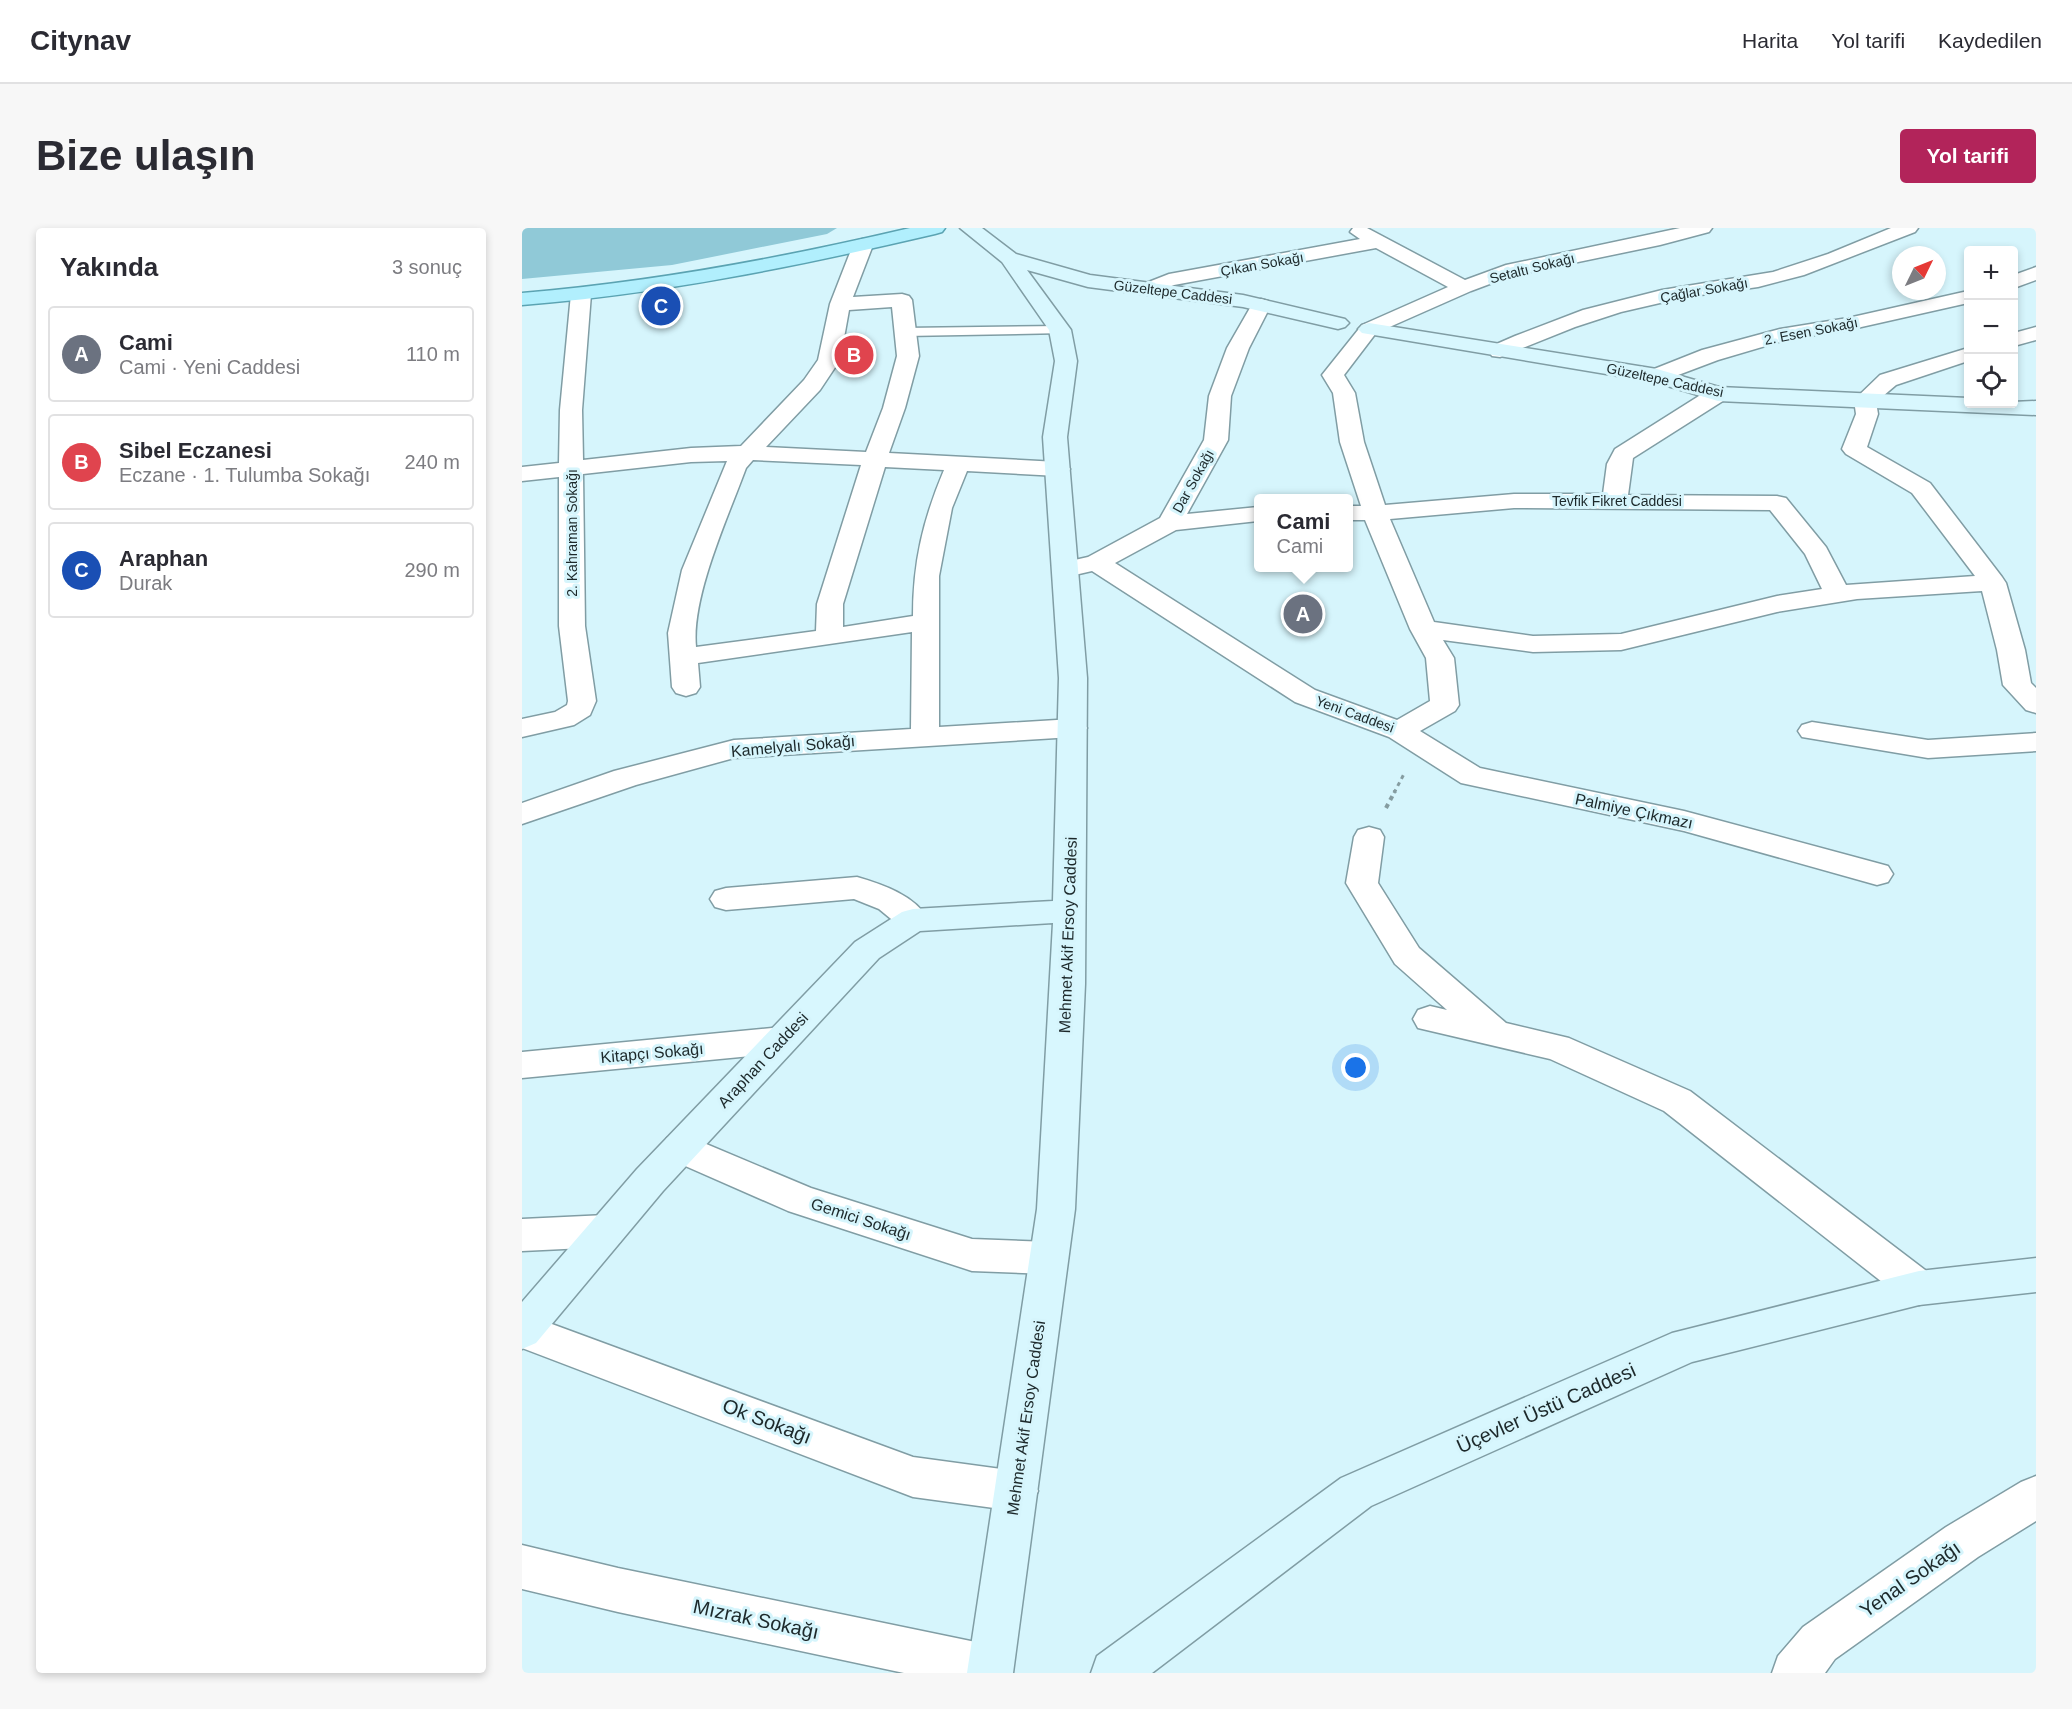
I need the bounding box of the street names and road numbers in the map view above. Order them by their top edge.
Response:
street label: Çıkan Sokağı [1219,249,1305,279]
street label: Setaltı Sokağı [1488,250,1576,286]
street label: Çağlar Sokağı [1659,274,1749,306]
street label: Güzeltepe Caddesi [1113,277,1233,307]
street label: 2. Esen Sokağı [1763,314,1859,348]
street label: Güzeltepe Caddesi [1605,360,1725,400]
street label: Dar Sokağı [1169,446,1217,516]
street label: 2. Kahraman Sokağı [564,469,580,597]
street label: Tevfik Fikret Caddesi [1552,493,1682,509]
street label: Yeni Caddesi [1314,692,1396,736]
street label: Kamelyalı Sokağı [730,732,856,760]
street label: Palmiye Çıkmazı [1574,790,1694,832]
street label: Mehmet Akif Ersoy Caddesi [1056,836,1080,1034]
street label: Araphan Caddesi [715,1009,811,1111]
street label: Kitapçı Sokağı [600,1040,704,1066]
street label: Gemici Sokağı [809,1195,913,1243]
street label: Mehmet Akif Ersoy Caddesi [1004,1320,1048,1516]
street label: Üçevler Üstü Caddesi [1453,1359,1639,1457]
street label: Ok Sokağı [719,1394,815,1448]
street label: Yenal Sokağı [1856,1536,1964,1622]
street label: Mızrak Sokağı [691,1595,821,1643]

